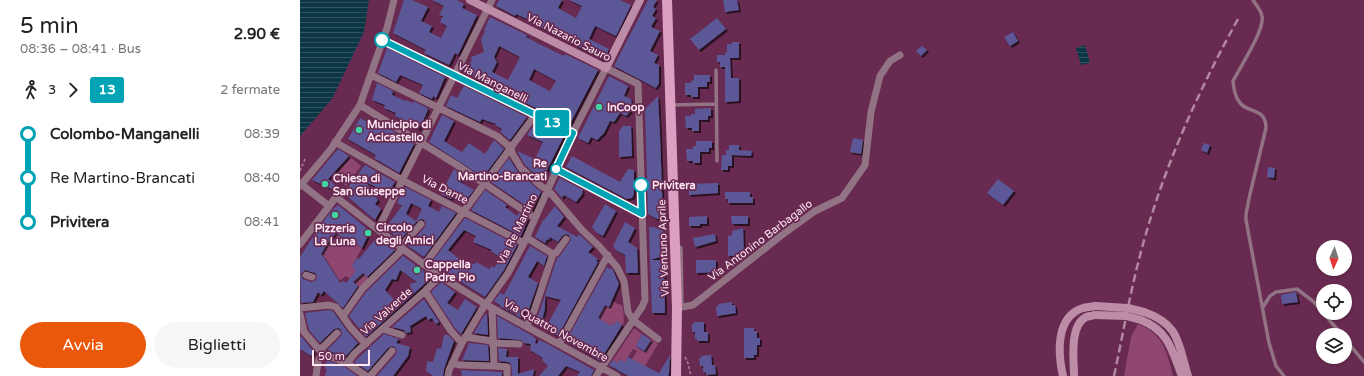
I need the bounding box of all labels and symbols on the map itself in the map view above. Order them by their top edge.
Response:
street label: Via Nazario Sauro [524,11,613,64]
unlabelled marker [374,32,390,48]
street label: Via Manganelli [455,59,530,106]
place label: InCoop [607,101,644,115]
marker: InCoop [594,102,604,112]
line badge: 13 [534,110,570,136]
place label: Municipio di Acicastello [367,118,431,144]
marker: Municipio di Acicastello [354,125,364,135]
place label: Re Martino-Brancati [458,157,548,183]
marker: Re Martino-Brancati [550,163,562,175]
place label: Chiesa di San Giuseppe [333,172,406,199]
street label: Via Dante [419,172,470,207]
marker: Privitera [633,177,649,193]
marker: Chiesa di San Giuseppe [320,179,330,189]
place label: Privitera [652,179,696,192]
street label: Via Re Martino [495,191,540,267]
street label: Via Antonino Barbagallo [706,197,815,284]
street label: Via Ventuno Aprile [655,199,672,297]
marker: Pizzeria La Luna [330,210,340,220]
place label: Circolo degli Amici [376,221,434,248]
place label: Pizzeria La Luna [314,222,356,248]
marker: Circolo degli Amici [363,228,373,238]
north arrow [1316,240,1352,276]
place label: Cappella Padre Pio [425,258,475,284]
marker: Cappella Padre Pio [412,265,422,275]
street label: Via Valverde [358,285,415,338]
street label: Via Quattro Novembre [501,296,610,365]
scale bar [312,348,370,367]

